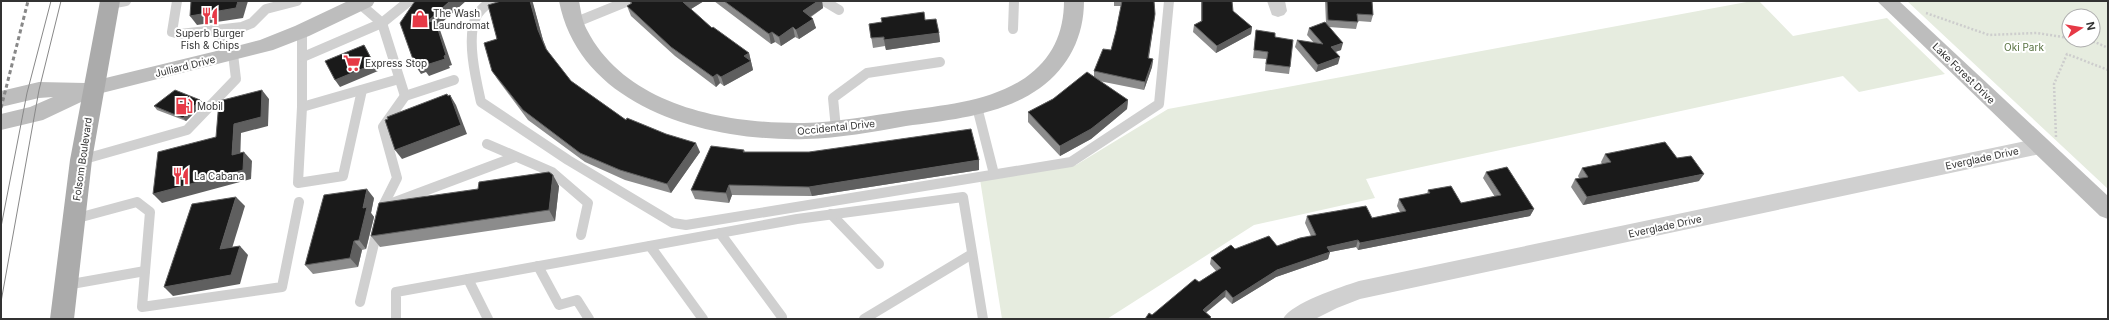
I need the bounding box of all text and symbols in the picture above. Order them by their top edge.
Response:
restaurant icon: Superb Burger Fish & Chips [200,6,220,26]
place label: The Wash Laundromat [433,7,490,31]
north arrow [2061,8,2101,48]
shop icon: The Wash Laundromat [410,9,430,29]
text: N [2083,20,2099,31]
place label: Superb Burger Fish & Chips [176,27,245,51]
street label: Lake Forest Drive [1930,40,1998,106]
park label: Oki Park [2004,41,2044,53]
street label: Julliard Drive [154,53,217,79]
supermarket icon: Express Stop [342,53,362,73]
place label: Express Stop [365,57,427,69]
fuel station icon: Mobil [174,96,194,116]
place label: Mobil [197,100,223,112]
street label: Folsom Boulevard [70,116,94,202]
street label: Occidental Drive [796,117,876,137]
street label: Everglade Drive [1944,144,2020,172]
restaurant icon: La Cabana [171,166,191,186]
place label: La Cabana [194,170,244,182]
street label: Everglade Drive [1627,212,1703,240]

